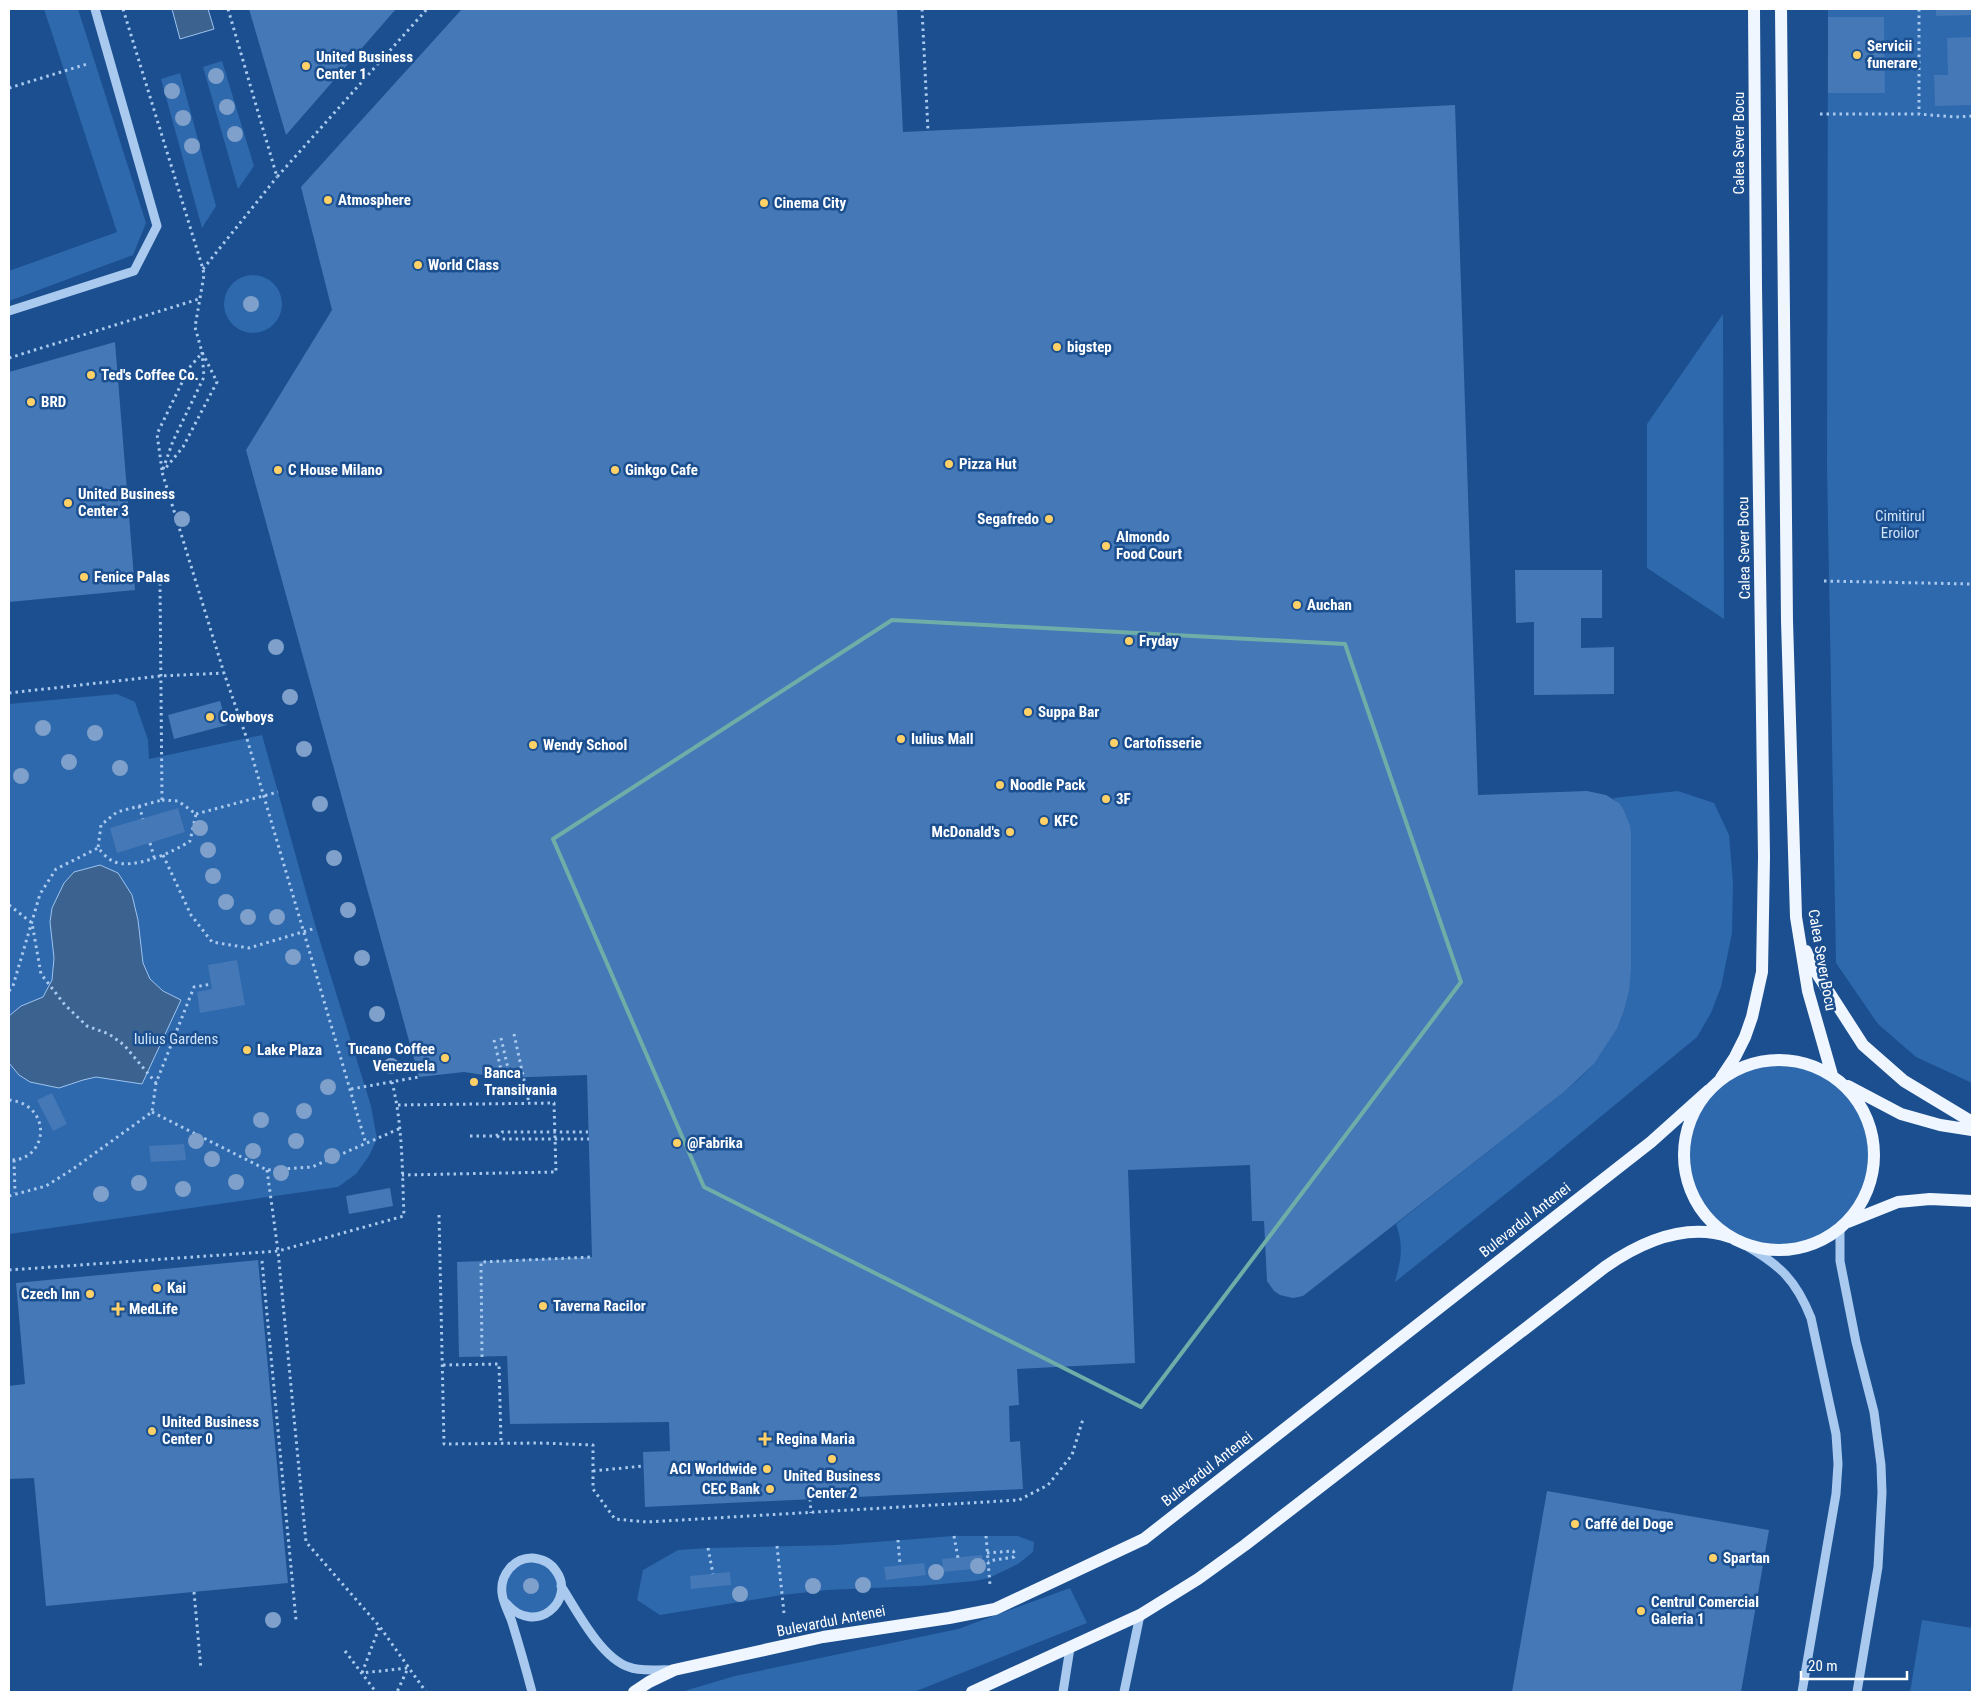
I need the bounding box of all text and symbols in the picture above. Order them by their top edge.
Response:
place label: Servicii funerare [1867,37,1918,72]
place label: United Business Center 1 [316,48,413,83]
marker: Servicii funerare [1851,49,1863,61]
marker: United Business Center 1 [300,60,312,72]
street label: Calea Sever Bocu [1730,92,1748,194]
place label: Atmosphere [338,191,411,209]
marker: Atmosphere [322,194,334,206]
place label: Cinema City [774,194,846,212]
marker: Cinema City [758,197,770,209]
place label: World Class [428,256,499,274]
marker: World Class [412,259,424,271]
place label: bigstep [1067,338,1112,356]
marker: bigstep [1051,341,1063,353]
place label: Ted's Coffee Co. [101,366,199,384]
marker: Ted's Coffee Co. [85,369,97,381]
place label: BRD [41,393,66,411]
marker: BRD [25,396,37,408]
place label: Pizza Hut [959,455,1017,473]
marker: Pizza Hut [943,458,955,470]
place label: C House Milano [288,461,382,479]
place label: Ginkgo Cafe [625,461,698,479]
marker: C House Milano [272,464,284,476]
marker: Ginkgo Cafe [609,464,621,476]
place label: United Business Center 3 [78,485,175,520]
street label: Calea Sever Bocu [1734,496,1754,600]
marker: United Business Center 3 [62,497,74,509]
park label: Cimitirul Eroilor [1875,507,1925,542]
place label: Segafredo [977,510,1039,528]
marker: Segafredo [1043,513,1055,525]
place label: Almondo Food Court [1116,528,1183,563]
marker: Almondo Food Court [1100,540,1112,552]
place label: Fenice Palas [94,568,170,586]
marker: Fenice Palas [78,571,90,583]
place label: Auchan [1307,596,1352,614]
marker: Auchan [1291,599,1303,611]
place label: Fryday [1139,632,1179,650]
marker: Fryday [1123,635,1135,647]
place label: Suppa Bar [1038,703,1099,721]
marker: Suppa Bar [1022,706,1034,718]
place label: Cowboys [220,708,274,726]
marker: Cowboys [204,711,216,723]
place label: Iulius Mall [911,730,974,748]
marker: Iulius Mall [895,733,907,745]
place label: Cartofisserie [1124,734,1202,752]
place label: Wendy School [543,736,627,754]
marker: Cartofisserie [1108,737,1120,749]
marker: Wendy School [527,739,539,751]
place label: Noodle Pack [1010,776,1086,794]
marker: Noodle Pack [994,779,1006,791]
place label: 3F [1116,790,1131,808]
marker: 3F [1100,793,1112,805]
place label: KFC [1054,812,1078,830]
marker: KFC [1038,815,1050,827]
place label: McDonald's [932,823,1000,841]
marker: McDonald's [1004,826,1016,838]
street label: Calea Sever Bocu [1804,908,1840,1012]
park label: Iulius Gardens [134,1030,218,1048]
place label: Tucano Coffee Venezuela [348,1040,435,1075]
place label: Lake Plaza [257,1041,322,1059]
marker: Lake Plaza [241,1044,253,1056]
marker: Tucano Coffee Venezuela [439,1052,451,1064]
place label: Banca Transilvania [484,1064,557,1099]
marker: Banca Transilvania [468,1076,480,1088]
place label: @Fabrika [687,1134,743,1152]
marker: @Fabrika [671,1137,683,1149]
street label: Bulevardul Antenei [1476,1179,1574,1261]
place label: Kai [167,1279,186,1297]
marker: Kai [151,1282,163,1294]
place label: Czech Inn [21,1285,80,1303]
marker: Czech Inn [84,1288,96,1300]
place label: Taverna Racilor [553,1297,646,1315]
place label: MedLife [129,1300,178,1318]
marker: Taverna Racilor [537,1300,549,1312]
marker: MedLife [111,1302,125,1316]
place label: United Business Center 0 [162,1413,259,1448]
marker: United Business Center 0 [146,1425,158,1437]
street label: Bulevardul Antenei [1158,1428,1256,1510]
place label: Regina Maria [776,1430,855,1448]
marker: Regina Maria [758,1432,772,1446]
marker: United Business Center 2 [826,1453,838,1465]
place label: ACI Worldwide [670,1460,757,1478]
marker: ACI Worldwide [761,1463,773,1475]
place label: United Business Center 2 [784,1467,881,1502]
place label: CEC Bank [702,1480,761,1498]
marker: CEC Bank [764,1483,776,1495]
place label: Caffé del Doge [1585,1515,1673,1533]
marker: Caffé del Doge [1569,1518,1581,1530]
place label: Spartan [1723,1549,1770,1567]
marker: Spartan [1707,1552,1719,1564]
place label: Centrul Comercial Galeria 1 [1651,1593,1759,1628]
street label: Bulevardul Antenei [775,1602,887,1640]
marker: Centrul Comercial Galeria 1 [1635,1605,1647,1617]
scale bar [1801,1648,1907,1680]
text: 20 m [1808,1657,1838,1675]

